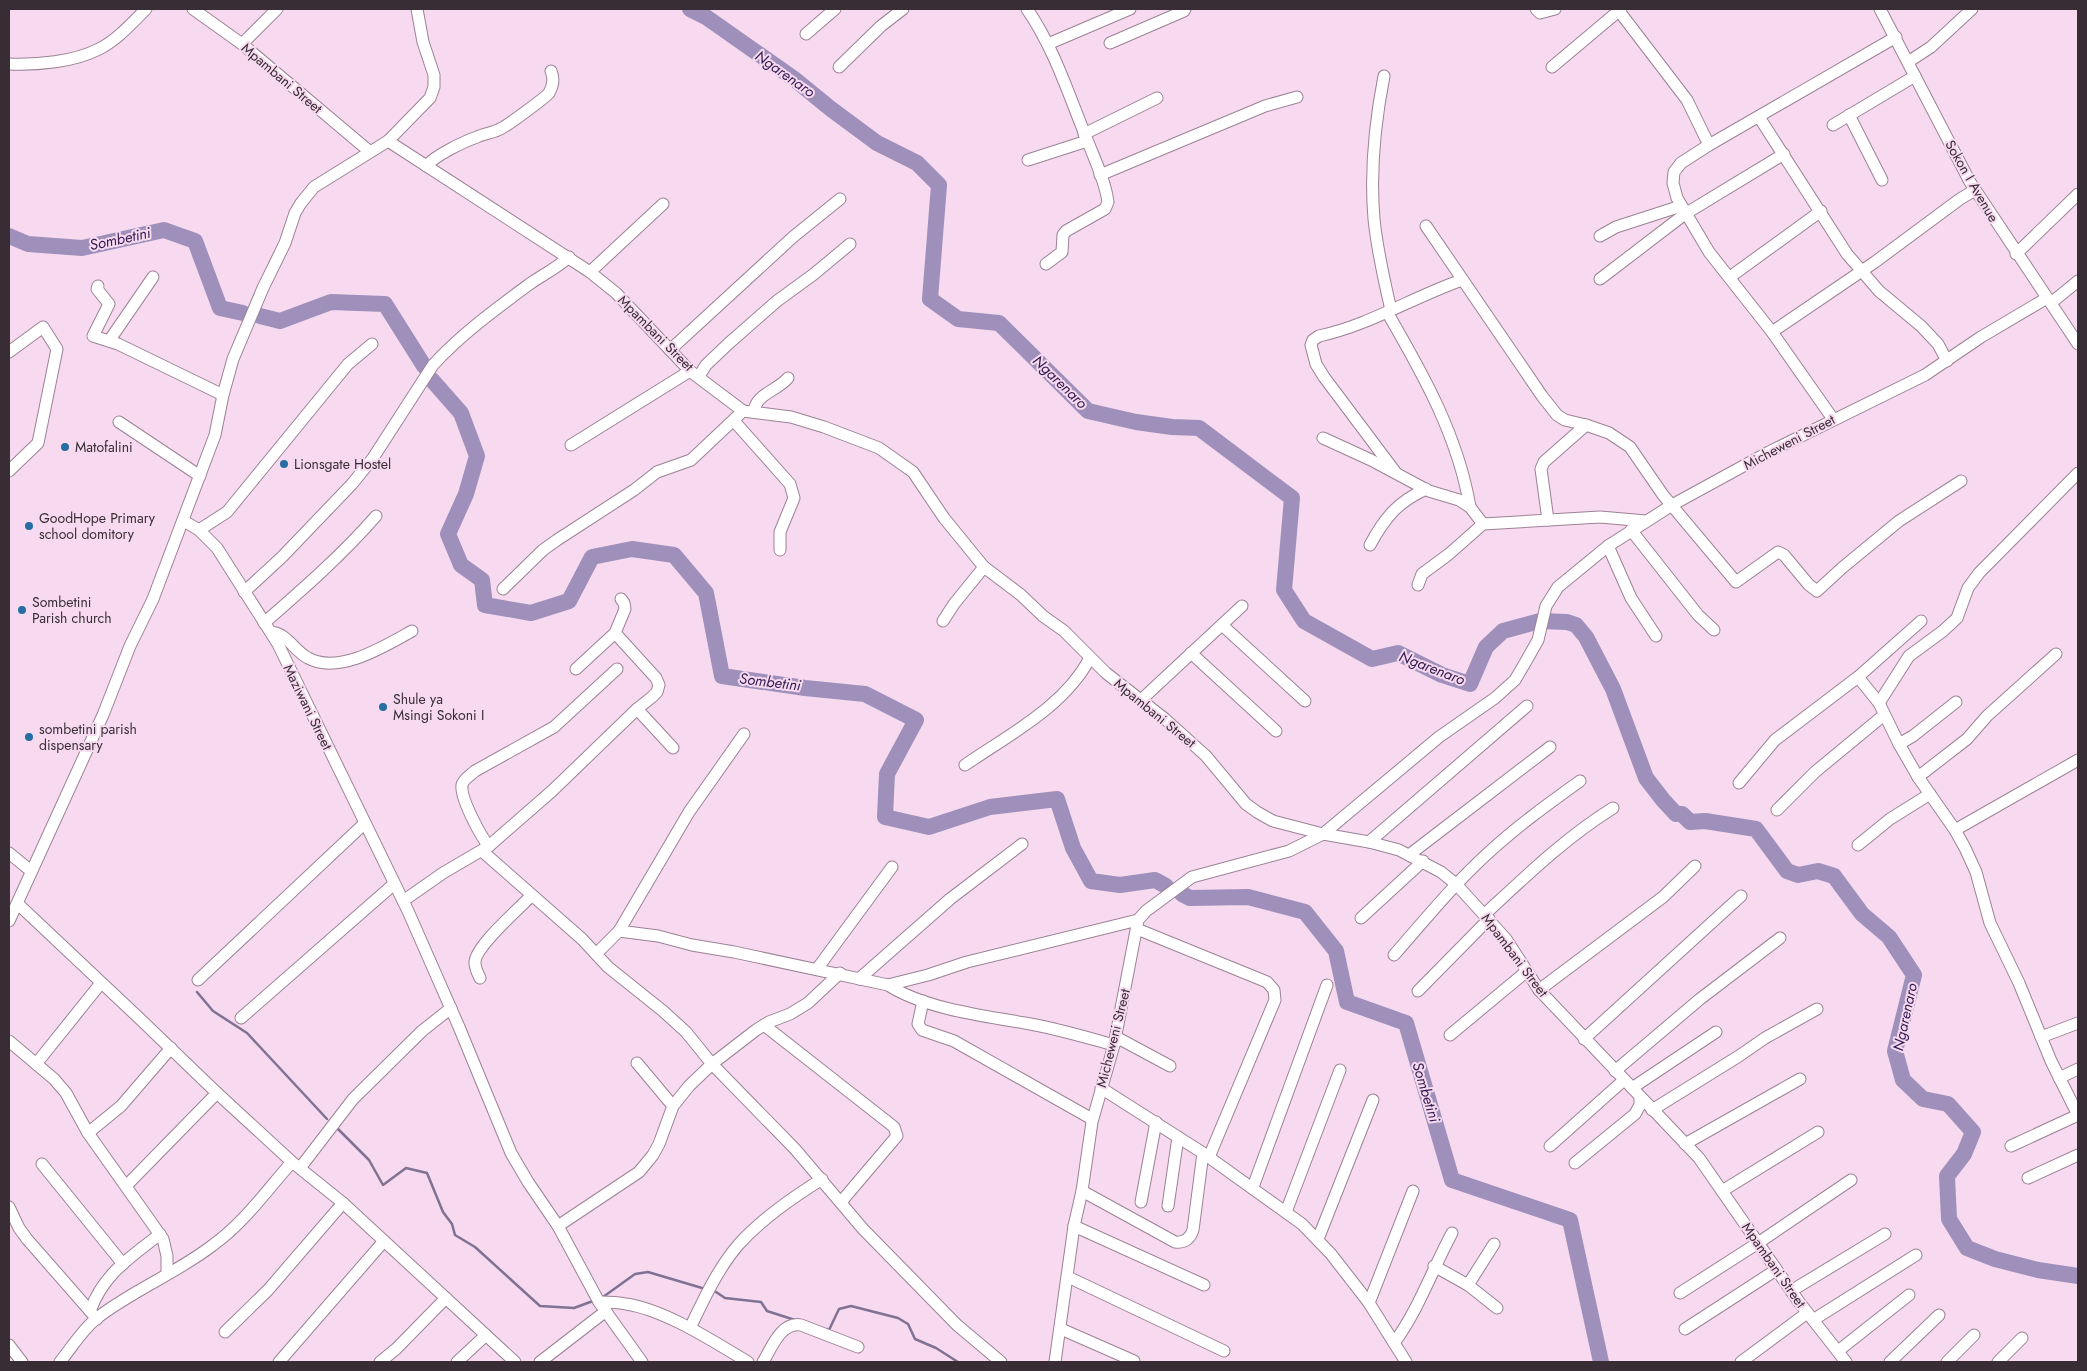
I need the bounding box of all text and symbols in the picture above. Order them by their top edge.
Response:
street label: Mpambani Street [237,38,327,118]
water label: Ngarenaro [751,45,820,103]
street label: Sokon I Avenue [1940,136,2004,226]
water label: Sombetini [87,222,153,256]
street label: Mpambani Street [613,290,699,376]
water label: Ngarenaro [1028,350,1092,414]
street label: Micheweni Street [1740,409,1839,475]
place label: Matofalini [75,437,133,457]
marker: Matofalini [59,441,71,453]
place label: Lionsgate Hostel [294,454,391,474]
marker: Lionsgate Hostel [278,458,290,470]
place label: GoodHope Primary school domitory [39,508,156,544]
marker: GoodHope Primary school domitory [23,520,35,532]
place label: Sombetini Parish church [32,592,112,628]
marker: Sombetini Parish church [16,604,28,616]
water label: Ngarenaro [1396,645,1468,691]
street label: Maziwani Street [279,661,338,754]
water label: Sombetini [738,667,802,697]
street label: Mpambani Street [1110,674,1201,753]
place label: Shule ya Msingi Sokoni I [393,689,484,725]
marker: Shule ya Msingi Sokoni I [377,701,389,713]
place label: sombetini parish dispensary [39,719,137,755]
marker: sombetini parish dispensary [23,731,35,743]
street label: Mpambani Street [1477,909,1554,1002]
water label: Ngarenaro [1887,981,1923,1053]
street label: Micheweni Street [1091,986,1135,1089]
water label: Sombetini [1406,1059,1446,1125]
street label: Mpambani Street [1737,1218,1811,1312]

